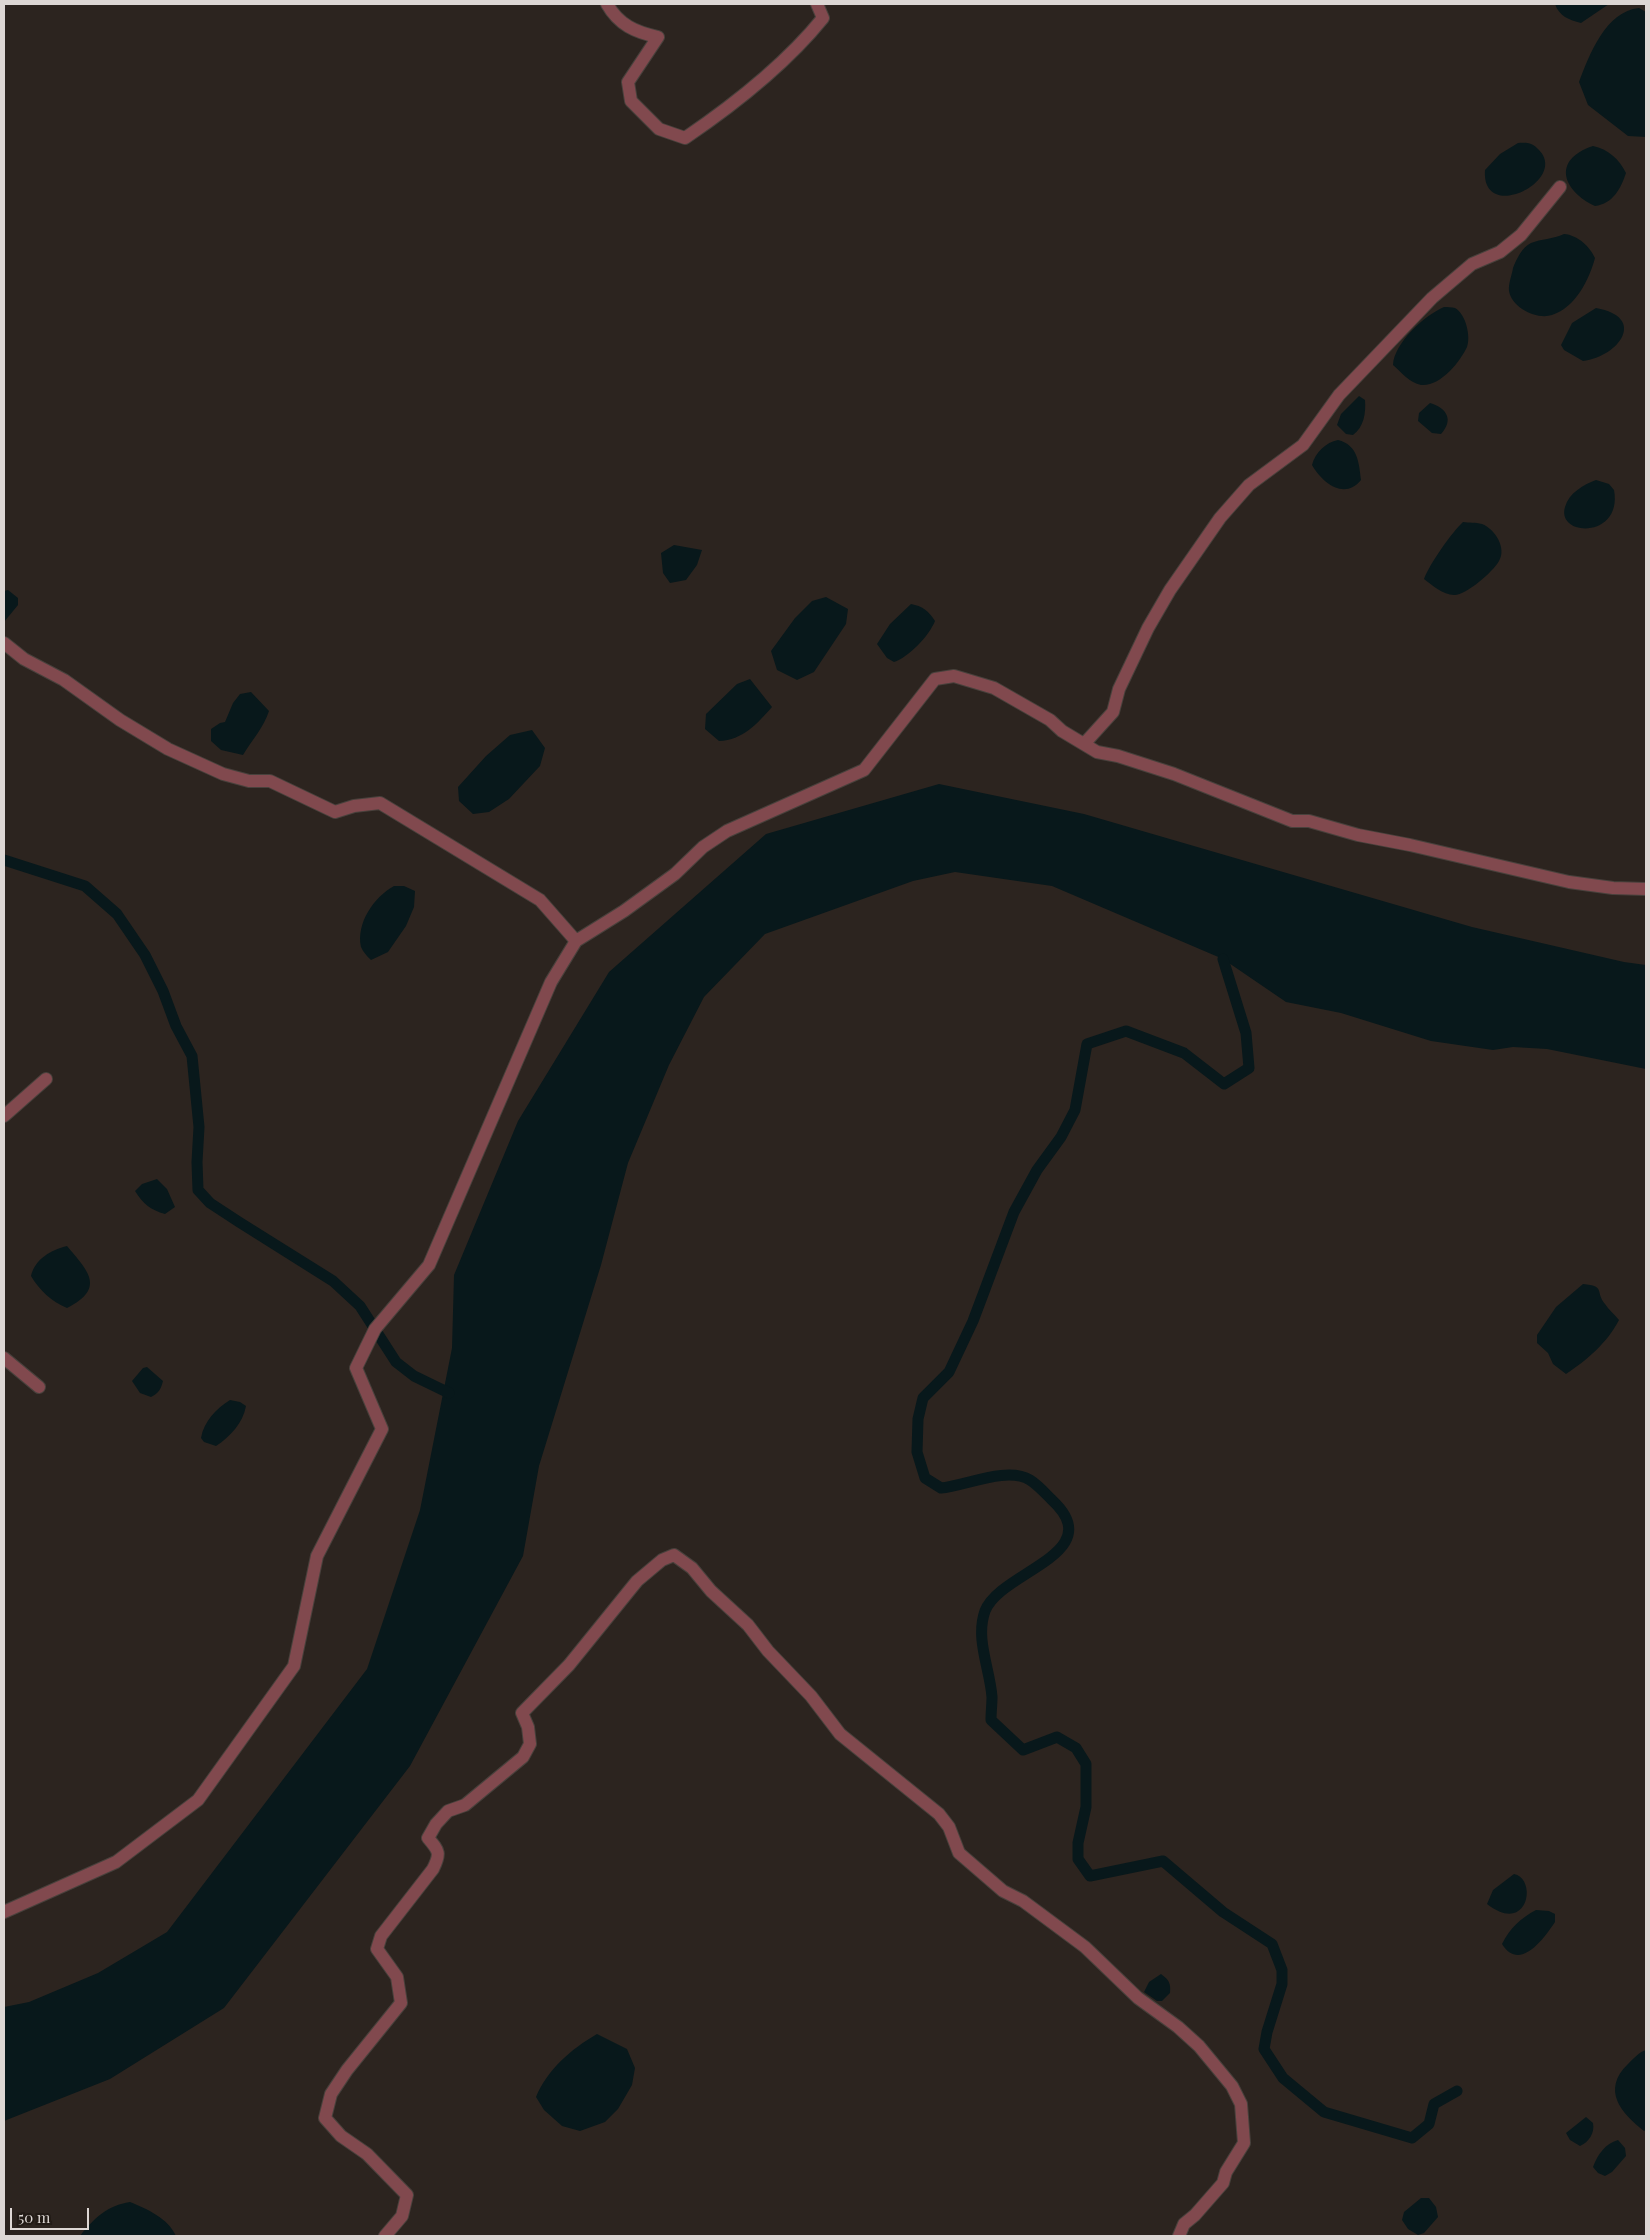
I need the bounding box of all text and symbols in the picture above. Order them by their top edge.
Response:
scale bar [12,2198,91,2230]
text: 50 m [18,2207,50,2227]

